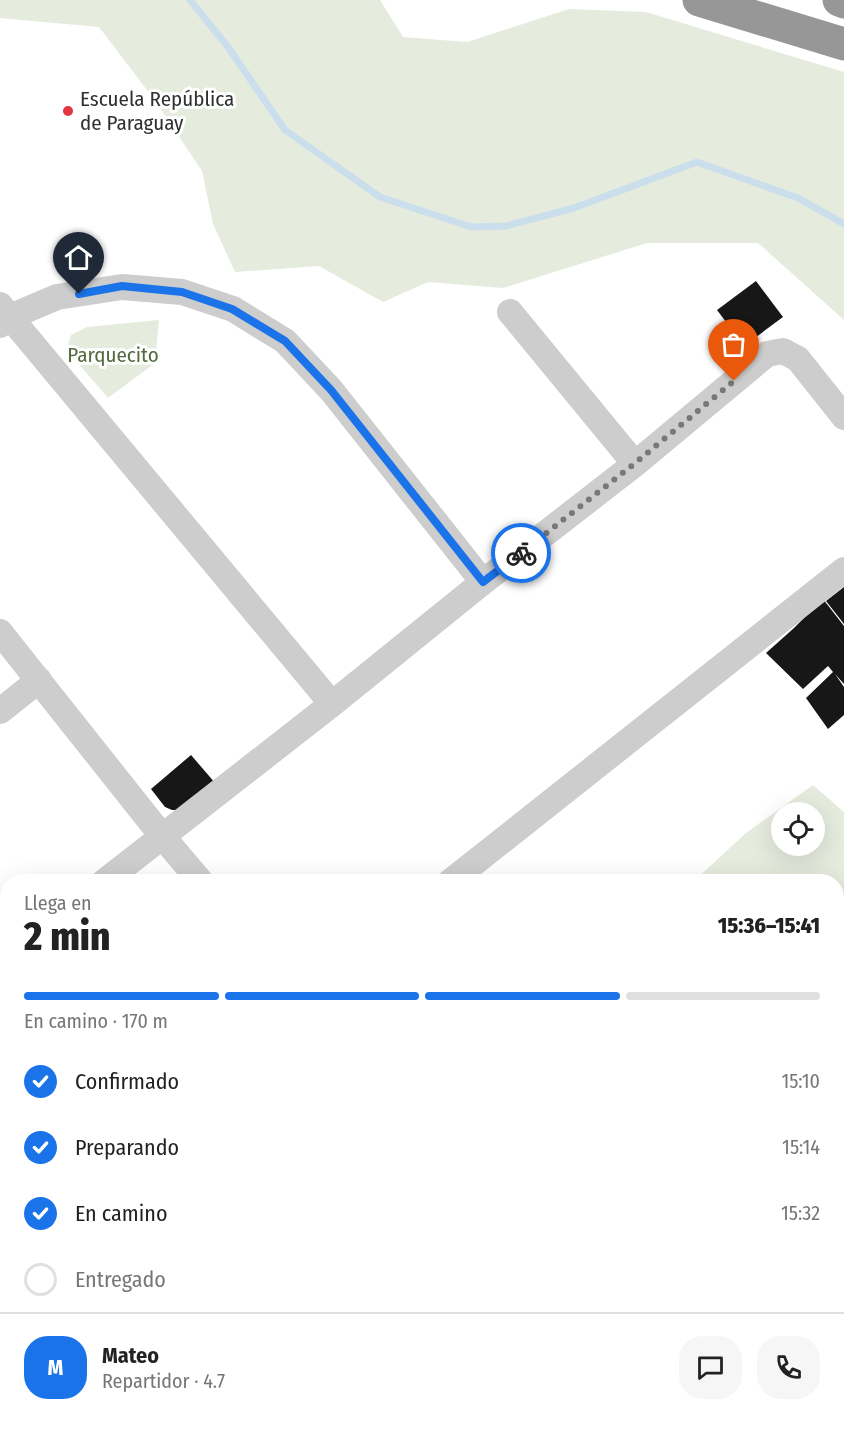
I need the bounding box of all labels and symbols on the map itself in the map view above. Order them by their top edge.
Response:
place label: Escuela República de Paraguay [80,86,234,136]
marker: Escuela República de Paraguay [61,104,75,118]
pin [53,232,104,294]
pin [708,319,759,381]
park label: Parquecito [67,342,159,368]
courier [491,523,551,583]

